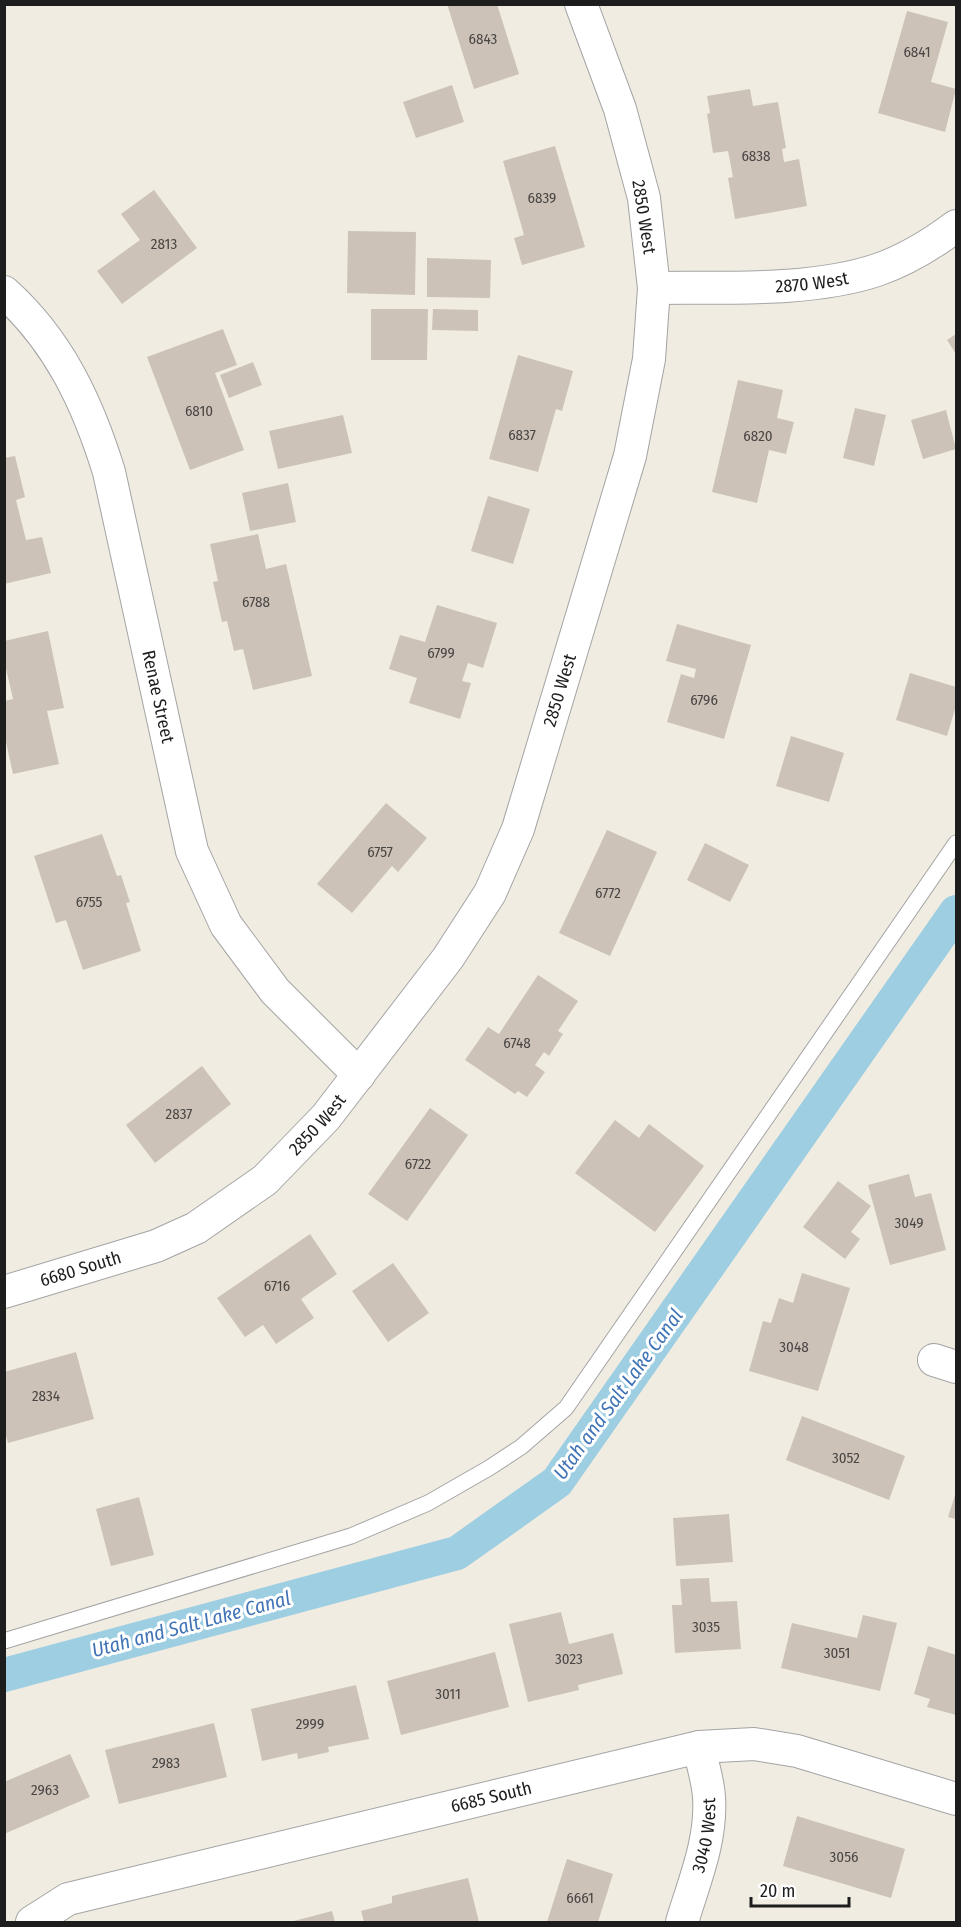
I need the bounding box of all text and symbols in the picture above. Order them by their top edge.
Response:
house number: 6843 [469,30,498,48]
house number: 6841 [903,43,931,61]
house number: 6838 [741,147,771,165]
street label: 2850 West [627,178,661,256]
house number: 6839 [528,189,556,207]
house number: 2813 [151,235,177,253]
street label: 2870 West [775,267,850,297]
house number: 6810 [185,402,213,420]
house number: 6837 [508,426,536,444]
house number: 6820 [743,427,773,445]
house number: 6788 [242,593,270,611]
house number: 6799 [427,644,455,662]
street label: Renae Street [137,648,179,745]
street label: 2850 West [538,651,581,729]
house number: 6796 [690,691,718,709]
house number: 6757 [367,843,393,861]
house number: 6772 [595,884,621,902]
house number: 6755 [76,893,102,911]
house number: 6748 [503,1034,531,1052]
street label: 2850 West [284,1090,351,1160]
house number: 2837 [166,1105,192,1123]
house number: 6722 [405,1155,432,1173]
house number: 3049 [895,1214,923,1232]
street label: 6680 South [37,1246,124,1291]
house number: 6716 [264,1277,290,1295]
water label: Utah and Salt Lake Canal [548,1304,688,1484]
house number: 3048 [779,1338,809,1356]
house number: 2834 [32,1387,60,1405]
house number: 3052 [832,1449,860,1467]
water label: Utah and Salt Lake Canal [89,1586,293,1662]
house number: 3035 [692,1618,720,1636]
house number: 3051 [824,1644,850,1662]
house number: 3023 [555,1650,583,1668]
house number: 3011 [435,1685,461,1703]
house number: 2999 [296,1715,324,1733]
house number: 2983 [152,1754,180,1772]
street label: 6685 South [448,1777,534,1817]
house number: 2963 [31,1781,59,1799]
street label: 3040 West [687,1797,720,1875]
house number: 3056 [830,1848,858,1866]
scale bar [751,1870,848,1908]
text: 20 m [760,1880,795,1902]
house number: 6661 [566,1889,594,1907]

